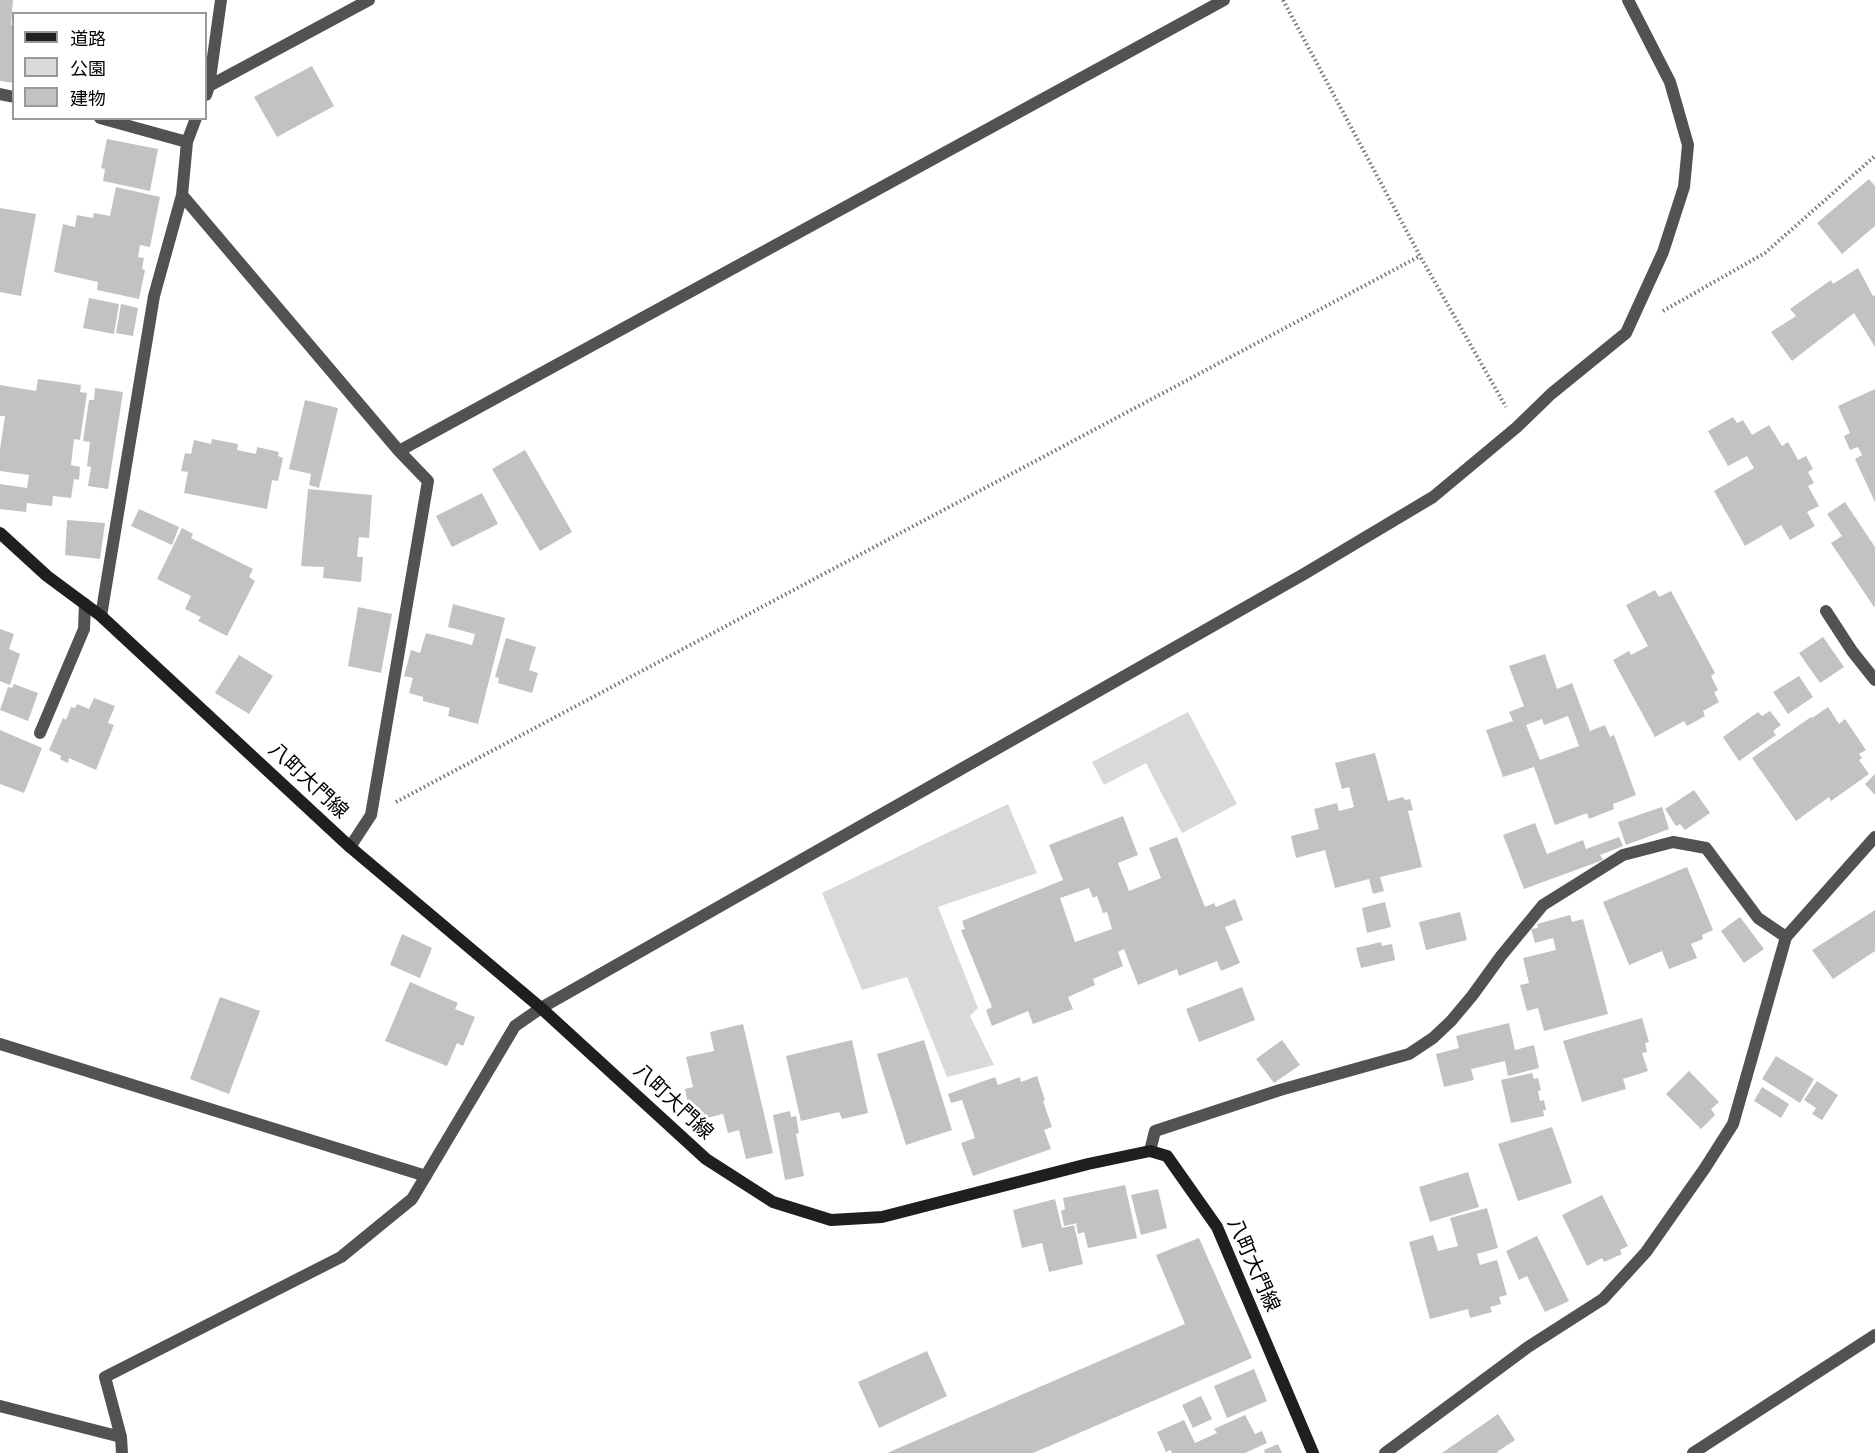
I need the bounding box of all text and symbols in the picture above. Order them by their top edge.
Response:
legend [12,12,207,120]
text: 道路 [70,27,106,50]
text: 公園 [70,57,106,80]
text: 建物 [70,87,106,110]
street label: 八町大門線 [263,738,353,824]
street label: 八町大門線 [628,1059,718,1145]
street label: 八町大門線 [1222,1214,1284,1316]

